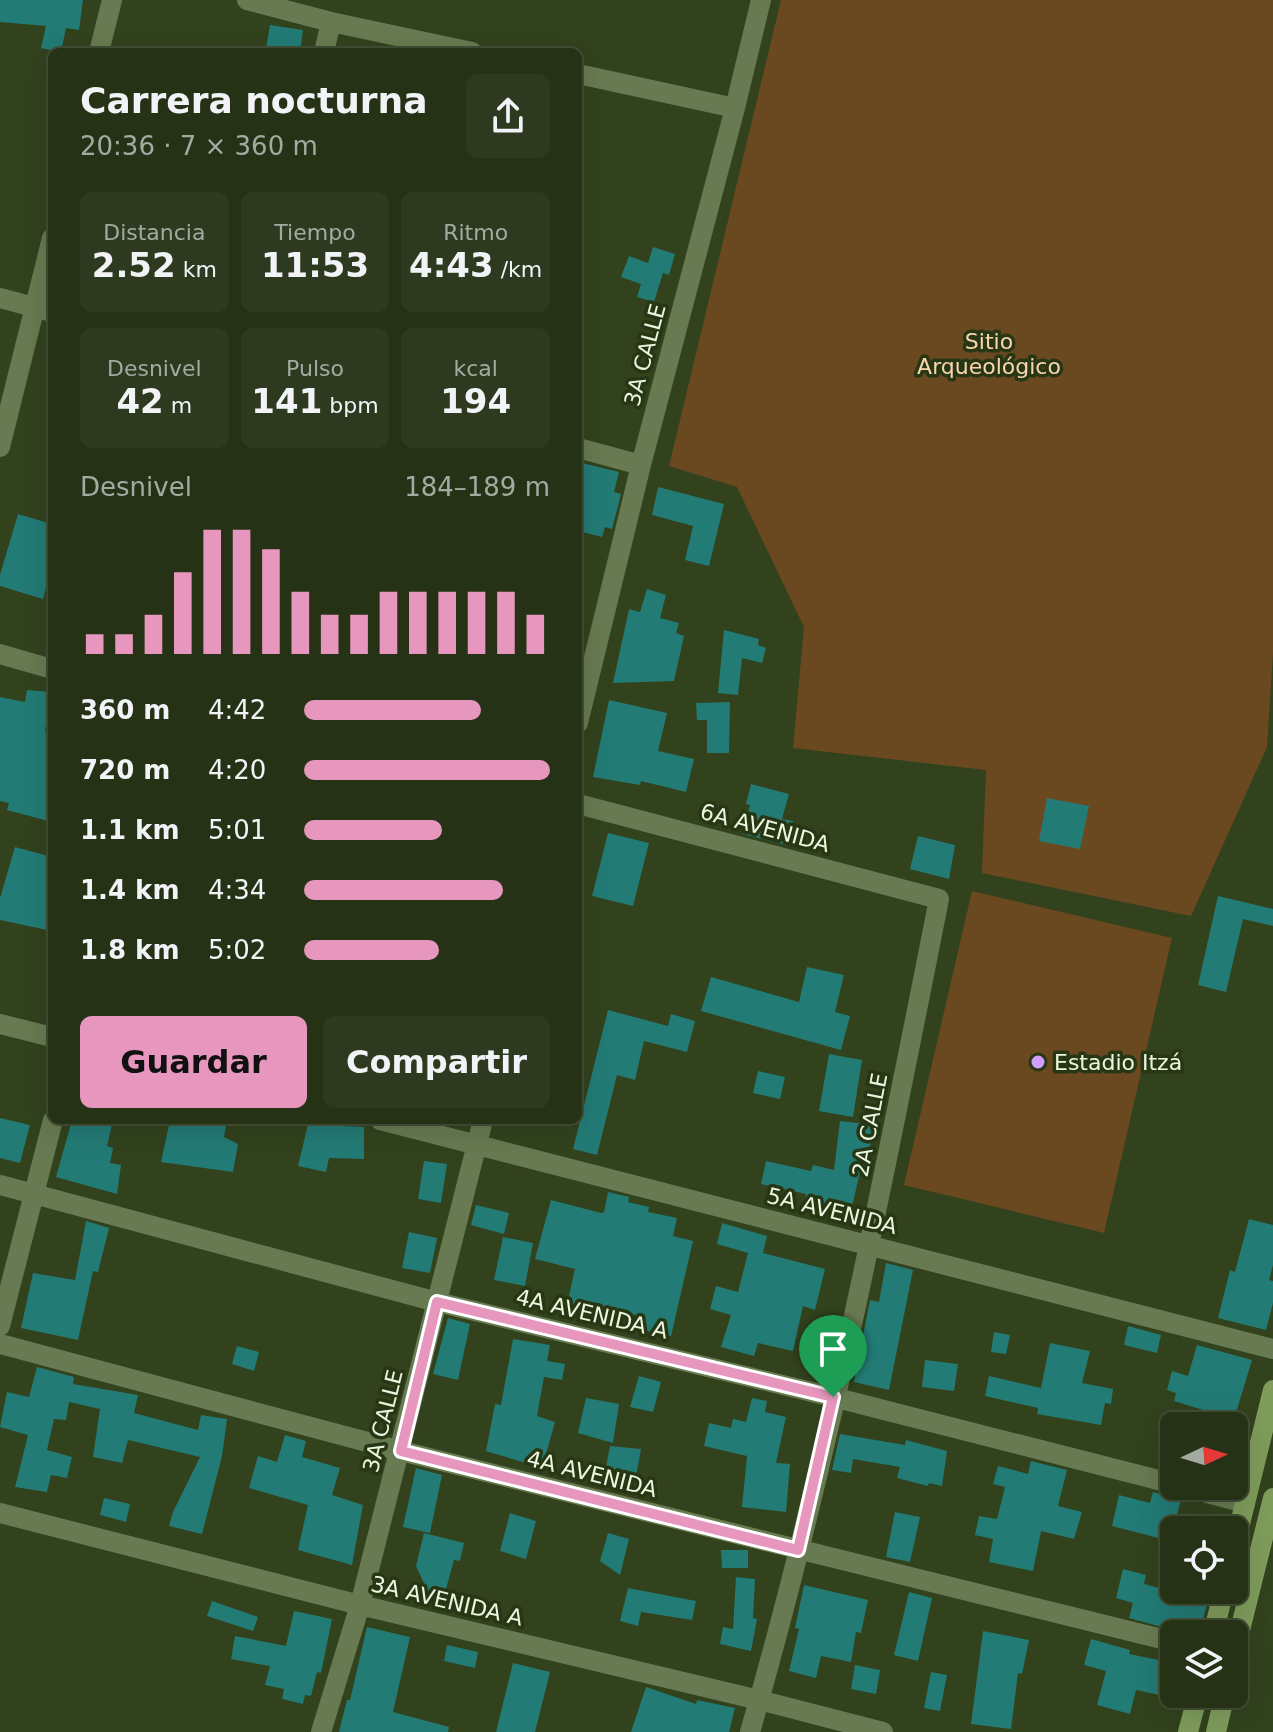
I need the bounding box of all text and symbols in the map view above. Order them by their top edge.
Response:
button: share [466,74,550,158]
text: Carrera nocturna [80,80,427,121]
text: 20:36 · 7 × 360 m [80,131,318,161]
text: Distancia [103,220,205,245]
text: Tiempo [274,220,356,245]
text: Ritmo [443,220,508,245]
text: 2.52 [92,245,176,285]
text: 11:53 [261,245,369,285]
text: 4:43 [409,245,494,285]
text: km [176,257,217,282]
text: /km [494,257,542,282]
street label: 3A CALLE [619,301,671,409]
park label: Sitio Arqueológico [917,329,1061,379]
text: Desnivel [107,356,202,381]
text: Pulso [286,356,344,381]
text: kcal [453,356,498,381]
text: 42 [116,381,164,421]
text: 141 [251,381,322,421]
text: 194 [440,381,511,421]
text: m [164,393,192,418]
text: bpm [322,393,379,418]
text: Desnivel [80,472,192,502]
text: 184–189 m [404,472,550,502]
text: 360 m [80,695,170,725]
text: 4:42 [208,695,266,725]
text: 720 m [80,755,170,785]
text: 4:20 [208,755,266,785]
street label: 6A AVENIDA [697,799,833,857]
text: 1.1 km [80,815,180,845]
text: 5:01 [208,815,266,845]
text: 1.4 km [80,875,180,905]
text: 4:34 [208,875,266,905]
text: 1.8 km [80,935,180,965]
text: 5:02 [208,935,266,965]
button: Guardar [80,1016,307,1108]
button: Compartir [323,1016,550,1108]
place label: Estadio Itzá [1054,1050,1182,1075]
marker: Estadio Itzá [1029,1053,1047,1071]
street label: 2A CALLE [848,1071,892,1179]
street label: 5A AVENIDA [764,1183,900,1239]
street label: 4A AVENIDA A [514,1284,670,1344]
pin [799,1315,867,1397]
icon: arrive [811,1327,855,1371]
street label: 3A CALLE [358,1367,408,1475]
north arrow [1160,1412,1248,1500]
map controls [1160,1412,1248,1708]
street label: 4A AVENIDA [524,1446,660,1502]
button: locate [1160,1516,1248,1604]
street label: 3A AVENIDA A [369,1571,525,1631]
button: layers [1160,1620,1248,1708]

